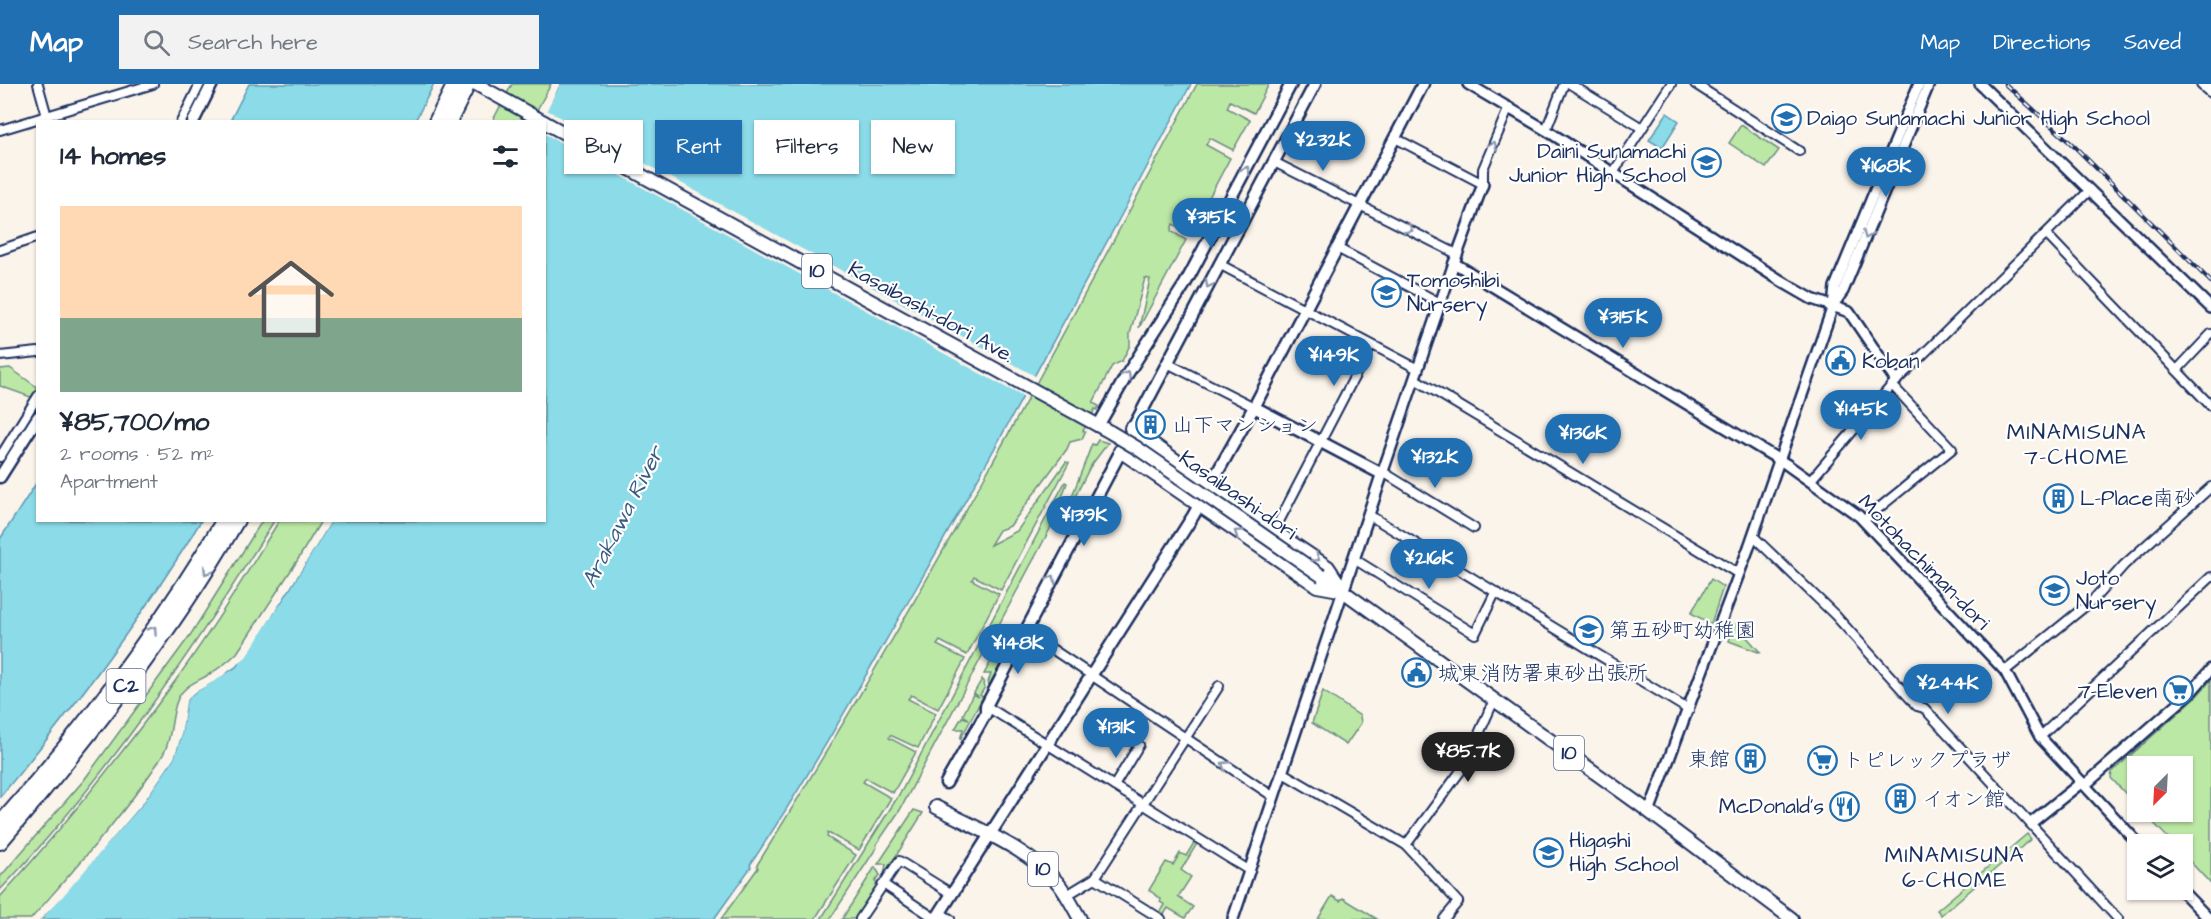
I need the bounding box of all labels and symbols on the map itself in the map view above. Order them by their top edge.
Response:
school or university icon: Daigo Sunamachi Junior High School [1770,102,1802,134]
place label: Daigo Sunamachi Junior High School [1807,104,2150,135]
pin: ¥232K [1281,121,1365,172]
place label: Daini Sunamachi Junior High School [1509,137,1686,192]
one-way arrow [1486,140,1498,151]
school or university icon: Daini Sunamachi Junior High School [1691,147,1723,179]
pin: ¥168K [1844,147,1928,198]
one-way arrow [1238,165,1250,176]
pin: ¥315K [1169,198,1253,249]
one-way arrow [1402,221,1413,233]
one-way arrow [1862,229,1874,240]
road number: 10 [802,254,832,288]
street label: Kasaibashi-dori Ave. [843,254,1019,370]
place label: Tomoshibi Nursery [1407,266,1499,321]
school or university icon: Tomoshibi Nursery [1370,276,1402,308]
one-way arrow [1205,278,1216,288]
pin: ¥315K [1581,298,1665,349]
pin: ¥149K [1292,336,1376,387]
public building icon: Koban [1825,345,1857,377]
place label: Koban [1862,347,1920,376]
one-way arrow [1120,371,1132,381]
pin: ¥145K [1819,390,1903,441]
building icon: 山下マンション [1135,409,1167,441]
place label: 山下マンション [1172,411,1318,440]
pin: ¥136K [1541,414,1625,465]
district label: MINAMISUNA 7-CHOME [2007,417,2147,473]
pin: ¥132K [1393,438,1477,489]
water label: Arakawa River [574,439,673,593]
street label: Kasaibashi-dori [1173,443,1303,547]
building icon: L-Place南砂 [2043,482,2075,514]
place label: L-Place南砂 [2080,484,2195,513]
street label: Motohachiman-dori [1851,488,1997,636]
pin: ¥139K [1042,496,1126,547]
one-way arrow [1234,529,1245,540]
pin: ¥216K [1387,539,1471,590]
one-way arrow [1310,551,1321,562]
one-way arrow [204,564,215,575]
place label: Joto Nursery [2076,564,2157,619]
school or university icon: Joto Nursery [2039,574,2071,606]
one-way arrow [1045,575,1056,585]
school or university icon: 第五砂町幼稚園 [1572,614,1604,646]
place label: 第五砂町幼稚園 [1609,616,1756,645]
pin: ¥148K [976,624,1060,675]
one-way arrow [146,626,157,637]
public building icon: 城東消防署東砂出張所 [1401,657,1433,689]
place label: 城東消防署東砂出張所 [1438,659,1648,688]
pin: ¥244K [1906,664,1990,715]
road number: C2 [106,669,146,703]
supermarket icon: 7-Eleven [2162,675,2194,707]
place label: 7-Eleven [2078,677,2157,706]
pin: ¥131K [1074,708,1158,759]
pin: ¥85.7K [1419,732,1517,783]
road number: 10 [1554,736,1584,770]
building icon: 東館 [1735,743,1767,775]
supermarket icon: トピレックプラザ [1806,744,1838,776]
place label: 東館 [1688,745,1730,774]
place label: トピレックプラザ [1843,746,2011,775]
north arrow [2127,756,2193,822]
one-way arrow [1221,762,1232,773]
building icon: イオン館 [1885,783,1917,815]
place label: イオン館 [1922,785,2005,814]
restaurant icon: McDonald's [1829,790,1861,822]
place label: McDonald's [1719,792,1824,821]
place label: Higashi High School [1569,826,1679,881]
school or university icon: Higashi High School [1532,836,1564,868]
district label: MINAMISUNA 6-CHOME [1885,840,2025,896]
road number: 10 [1028,852,1058,886]

